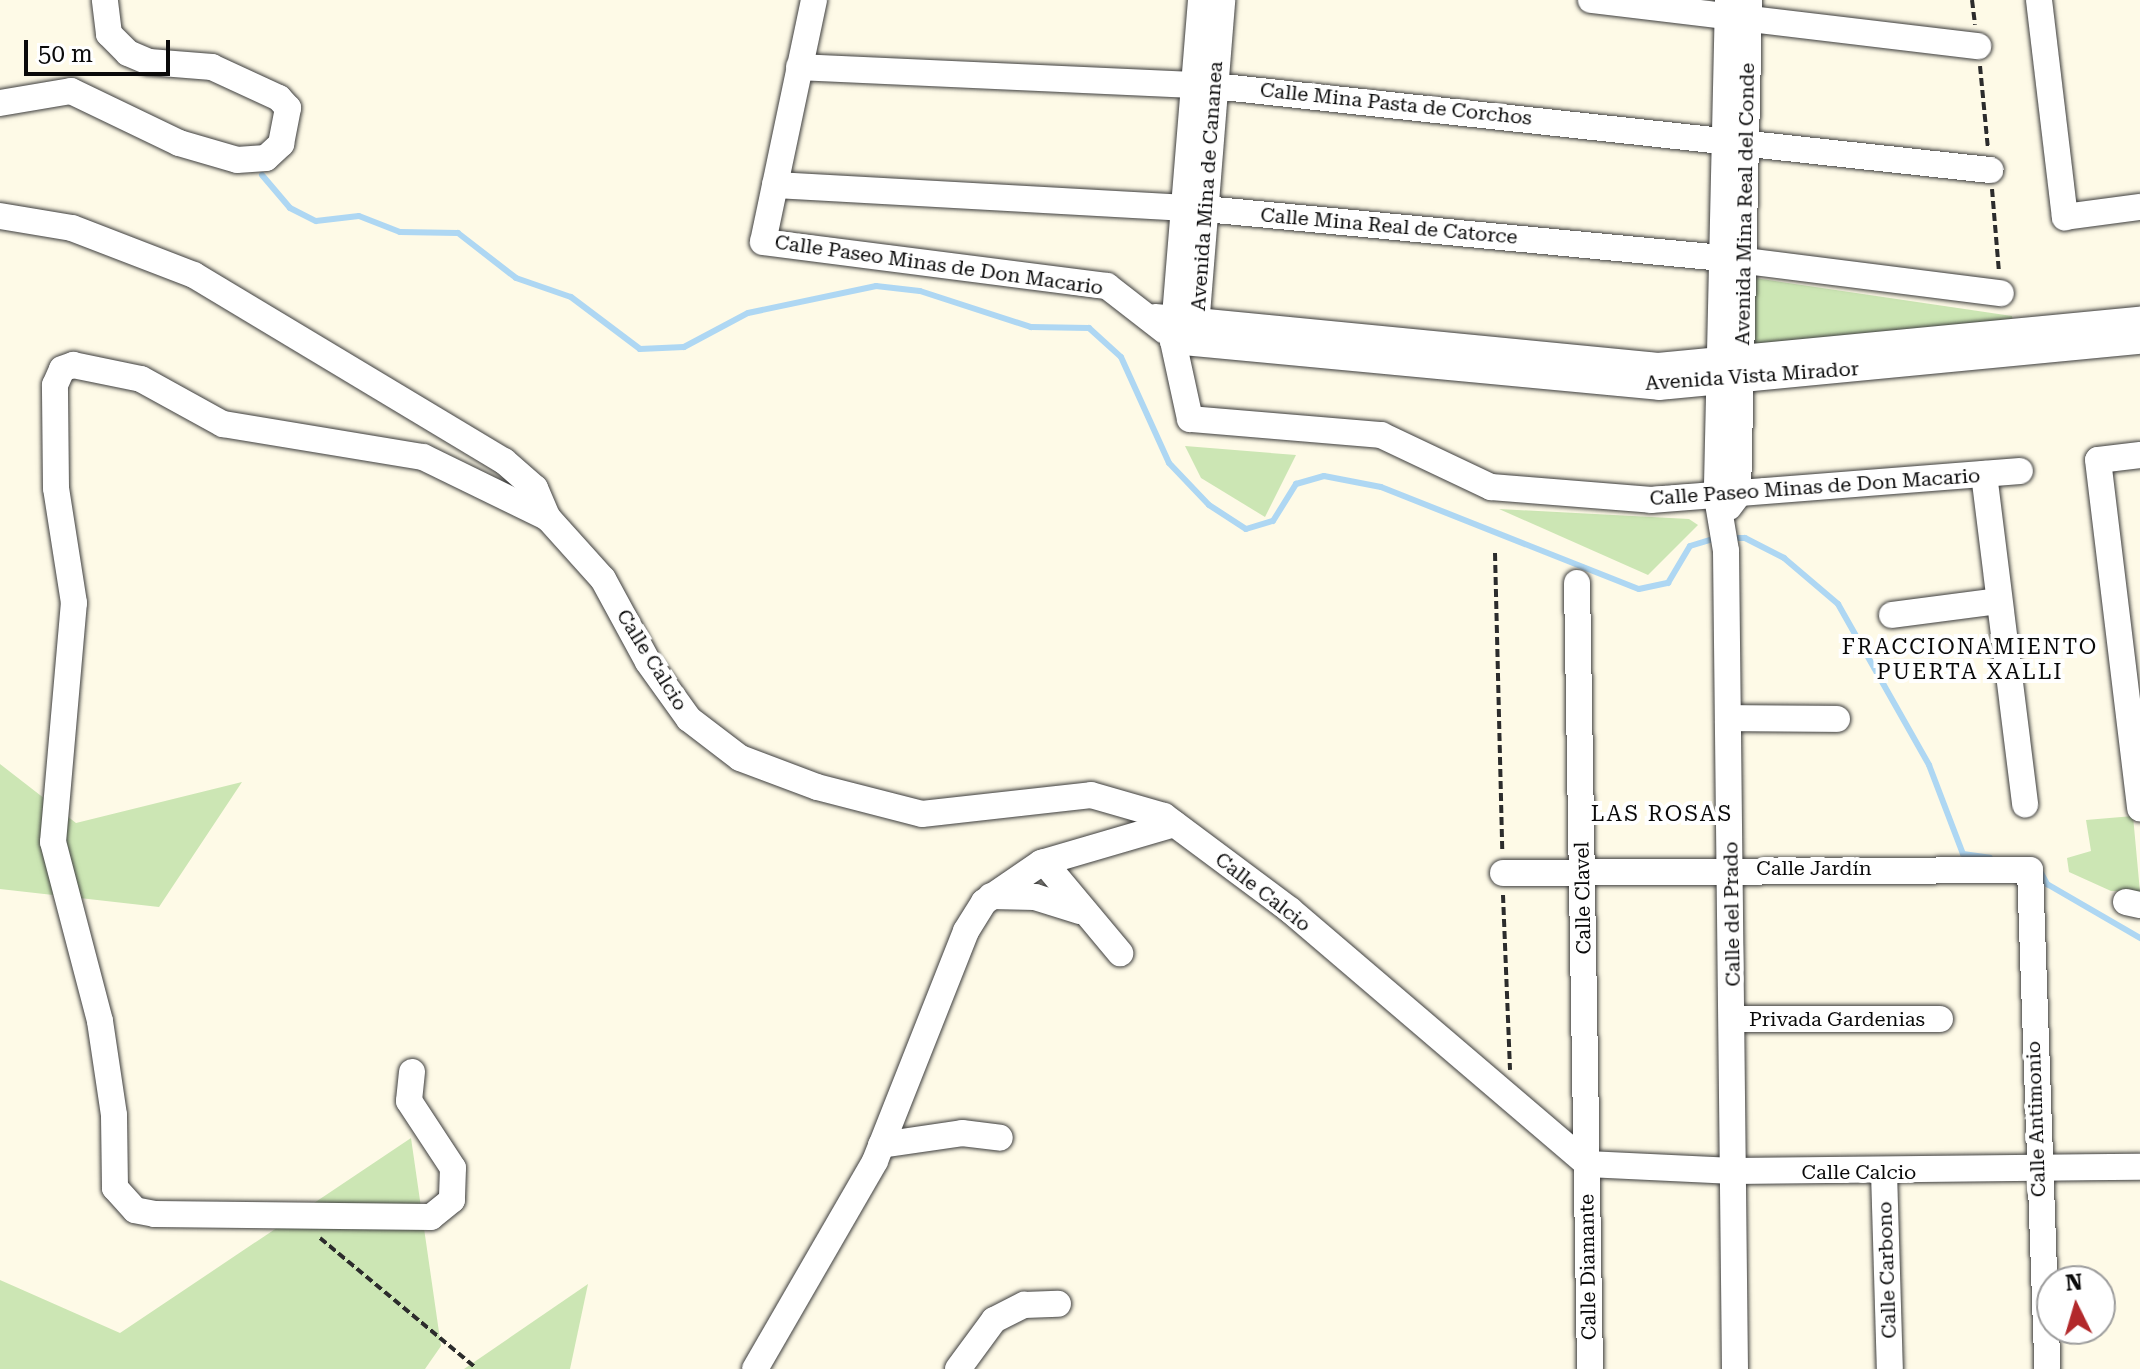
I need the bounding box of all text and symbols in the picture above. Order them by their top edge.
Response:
scale bar [28,24,174,74]
text: 50 m [38,40,93,68]
street label: Avenida Mina de Cananea [1186,60,1228,312]
street label: Avenida Mina Real del Conde [1731,63,1759,345]
street label: Calle Mina Pasta de Corchos [1259,78,1533,130]
street label: Calle Mina Real de Catorce [1259,203,1519,249]
street label: Calle Paseo Minas de Don Macario [773,230,1105,300]
street label: Avenida Vista Mirador [1644,357,1860,395]
street label: Calle Paseo Minas de Don Macario [1649,463,1981,511]
street label: Calle Calcio [611,605,693,715]
district label: FRACCIONAMIENTO PUERTA XALLI [1842,633,2098,684]
district label: LAS ROSAS [1591,801,1733,827]
street label: Calle del Prado [1719,841,1745,987]
street label: Calle Clavel [1570,842,1596,954]
street label: Calle Calcio [1210,847,1316,937]
street label: Calle Jardín [1756,856,1872,880]
street label: Privada Gardenias [1749,1007,1925,1031]
street label: Calle Antimonio [2021,1040,2051,1198]
street label: Calle Calcio [1802,1160,1916,1184]
street label: Calle Diamante [1575,1194,1601,1340]
street label: Calle Carbono [1873,1201,1901,1339]
north arrow [2036,1265,2116,1345]
text: N [2064,1269,2084,1296]

